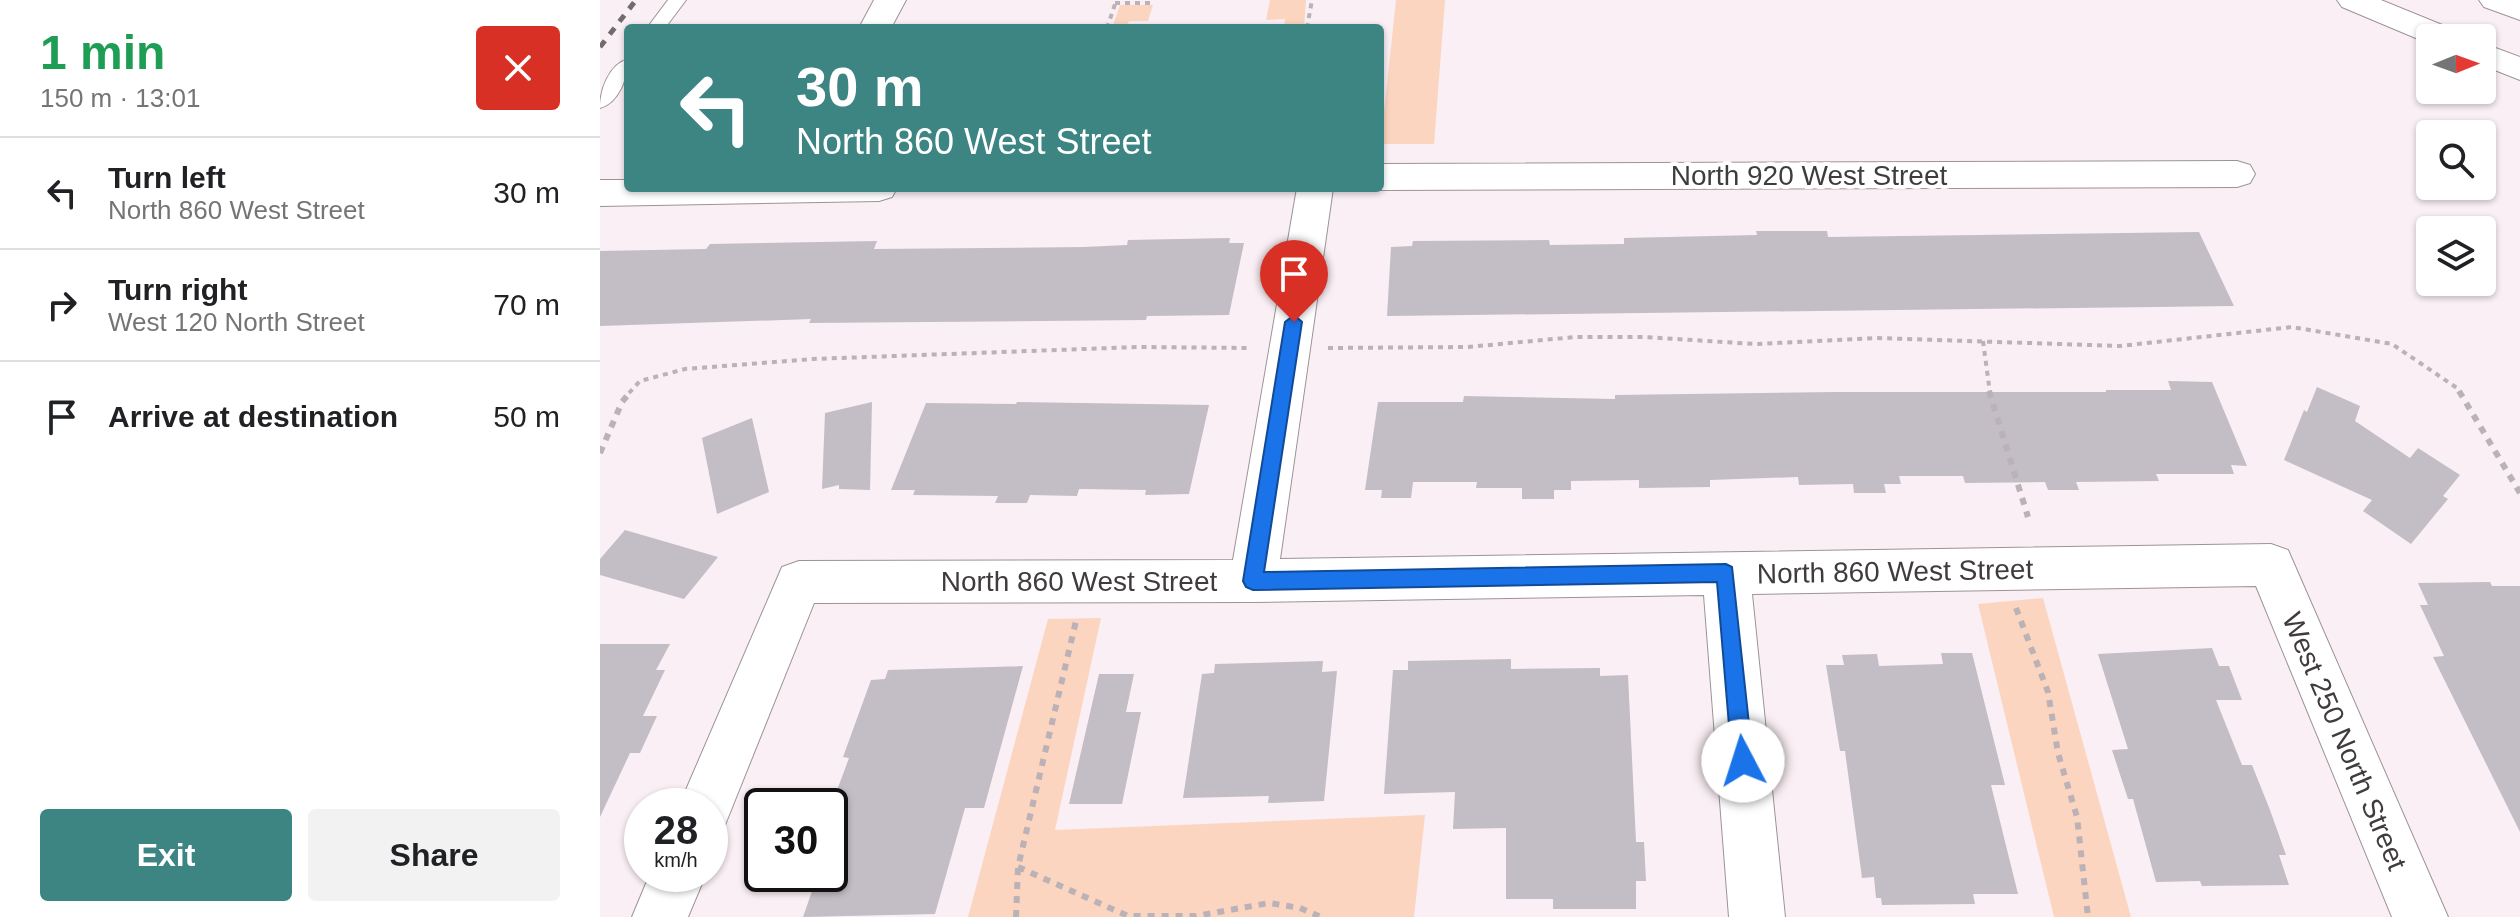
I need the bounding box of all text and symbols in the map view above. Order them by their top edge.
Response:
north arrow [2416,24,2496,104]
map controls [2416,24,2496,296]
text: 1 min [40,26,165,79]
button: close [476,26,560,110]
text: 30 m [796,55,924,118]
icon: left [664,56,768,160]
text: 150 m · 13:01 [40,83,200,113]
button: search [2416,120,2496,200]
text: North 860 West Street [796,121,1152,162]
street label: North 920 West Street [1671,160,1947,191]
text: Turn left [108,161,226,194]
icon: left [40,171,84,215]
text: 30 m [493,176,560,209]
text: North 860 West Street [108,195,365,225]
button: layers [2416,216,2496,296]
pin [1260,240,1328,322]
icon: arrive [1272,252,1316,296]
text: Turn right [108,273,247,306]
icon: right [40,283,84,327]
text: 70 m [493,288,560,321]
text: West 120 North Street [108,307,365,337]
icon: arrive [40,395,84,439]
text: Arrive at destination [108,400,398,433]
text: 50 m [493,400,560,433]
street label: North 860 West Street [1757,554,2034,589]
street label: North 860 West Street [941,566,1217,597]
street label: West 250 North Street [2276,608,2413,875]
position arrow [1701,719,1785,803]
speed limit sign: 30 [744,788,848,892]
text: 28 [654,808,698,852]
button: Exit [40,809,292,901]
button: Share [308,809,560,901]
text: km/h [654,849,698,871]

